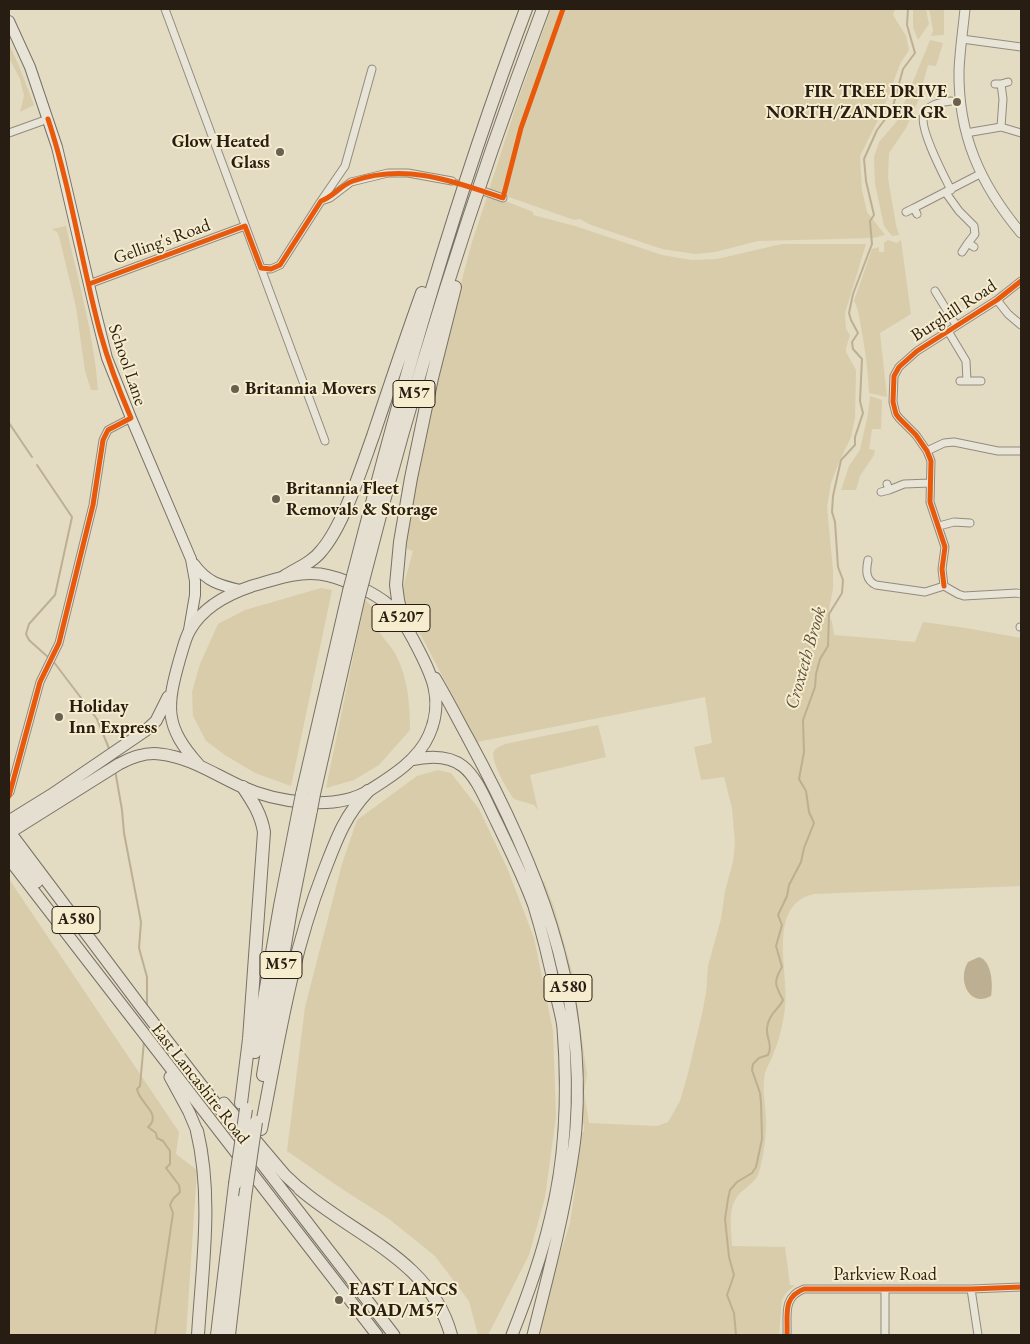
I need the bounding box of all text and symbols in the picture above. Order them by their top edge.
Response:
place label: FIR TREE DRIVE NORTH/ZANDER GR [766,81,947,124]
marker: FIR TREE DRIVE NORTH/ZANDER GR [951,96,963,108]
place label: Glow Heated Glass [172,131,270,173]
marker: Glow Heated Glass [274,146,286,158]
street label: Gelling's Road [111,215,213,269]
street label: Burghill Road [907,275,1001,347]
street label: School Lane [103,321,151,409]
place label: Britannia Movers [245,378,376,400]
road number: M57 [393,380,435,408]
marker: Britannia Movers [229,383,241,395]
place label: Britannia Fleet Removals & Storage [286,478,438,520]
marker: Britannia Fleet Removals & Storage [270,493,282,505]
road number: A5207 [372,604,430,632]
water label: Croxteth Brook [780,604,832,712]
place label: Holiday Inn Express [69,696,157,739]
marker: Holiday Inn Express [53,711,65,723]
road number: A580 [52,906,100,934]
road number: M57 [260,952,302,978]
road number: A580 [544,974,592,1001]
street label: East Lancashire Road [146,1019,254,1149]
street label: Parkview Road [833,1264,937,1286]
place label: EAST LANCS ROAD/M57 [349,1279,457,1322]
marker: EAST LANCS ROAD/M57 [333,1294,345,1306]

